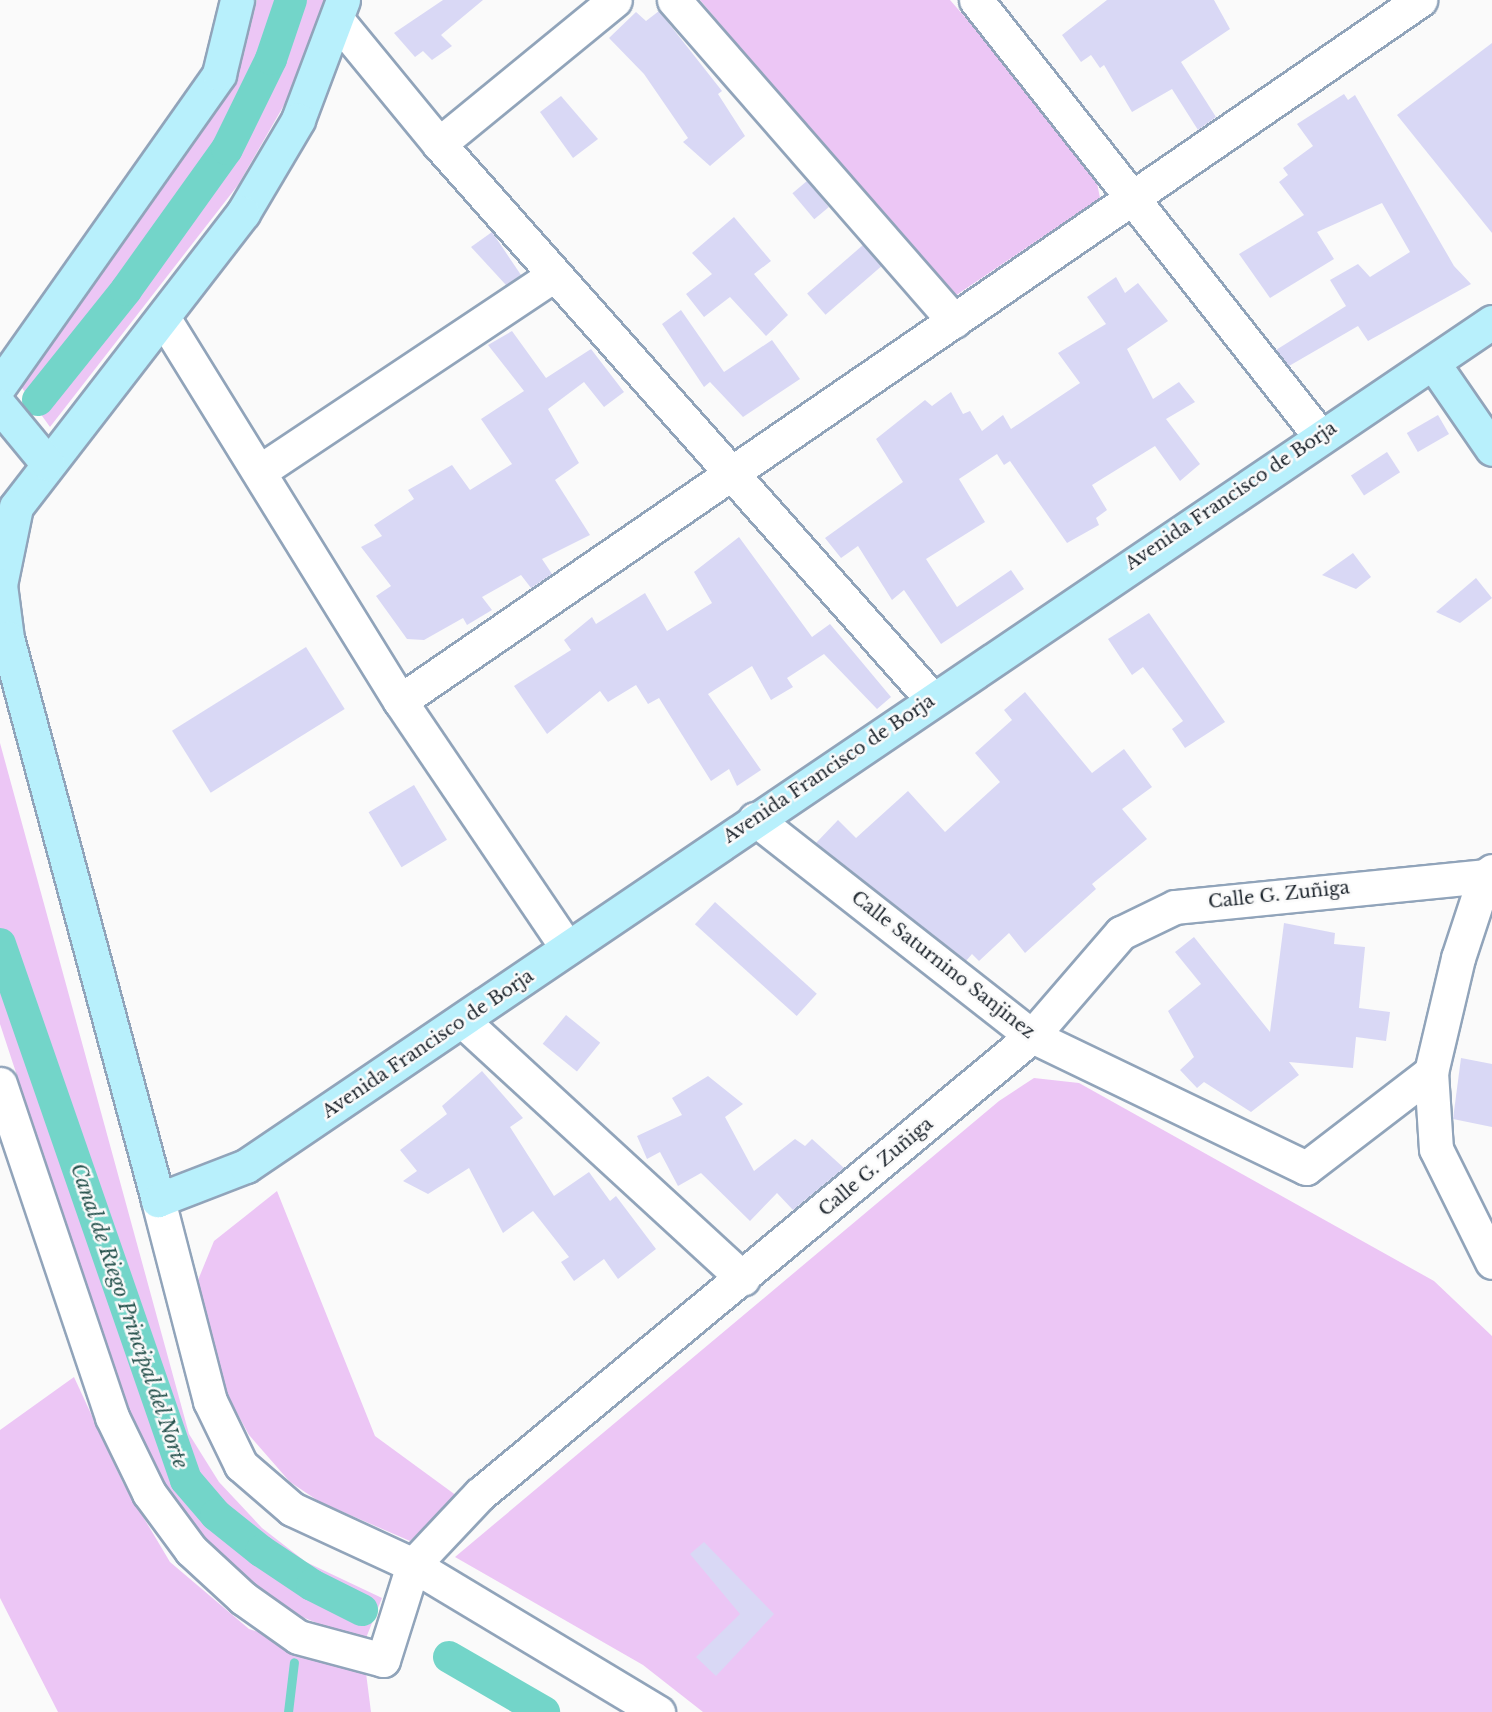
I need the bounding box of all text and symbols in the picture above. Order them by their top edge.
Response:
street label: Avenida Francisco de Borja [1121,417,1341,575]
street label: Avenida Francisco de Borja [719,690,939,848]
street label: Calle G. Zuñiga [1207,877,1351,913]
street label: Calle Saturnino Sanjinez [847,887,1039,1043]
street label: Avenida Francisco de Borja [318,965,538,1123]
street label: Calle G. Zuñiga [815,1113,937,1221]
water label: Canal de Riego Principal del Norte [65,1159,193,1473]

